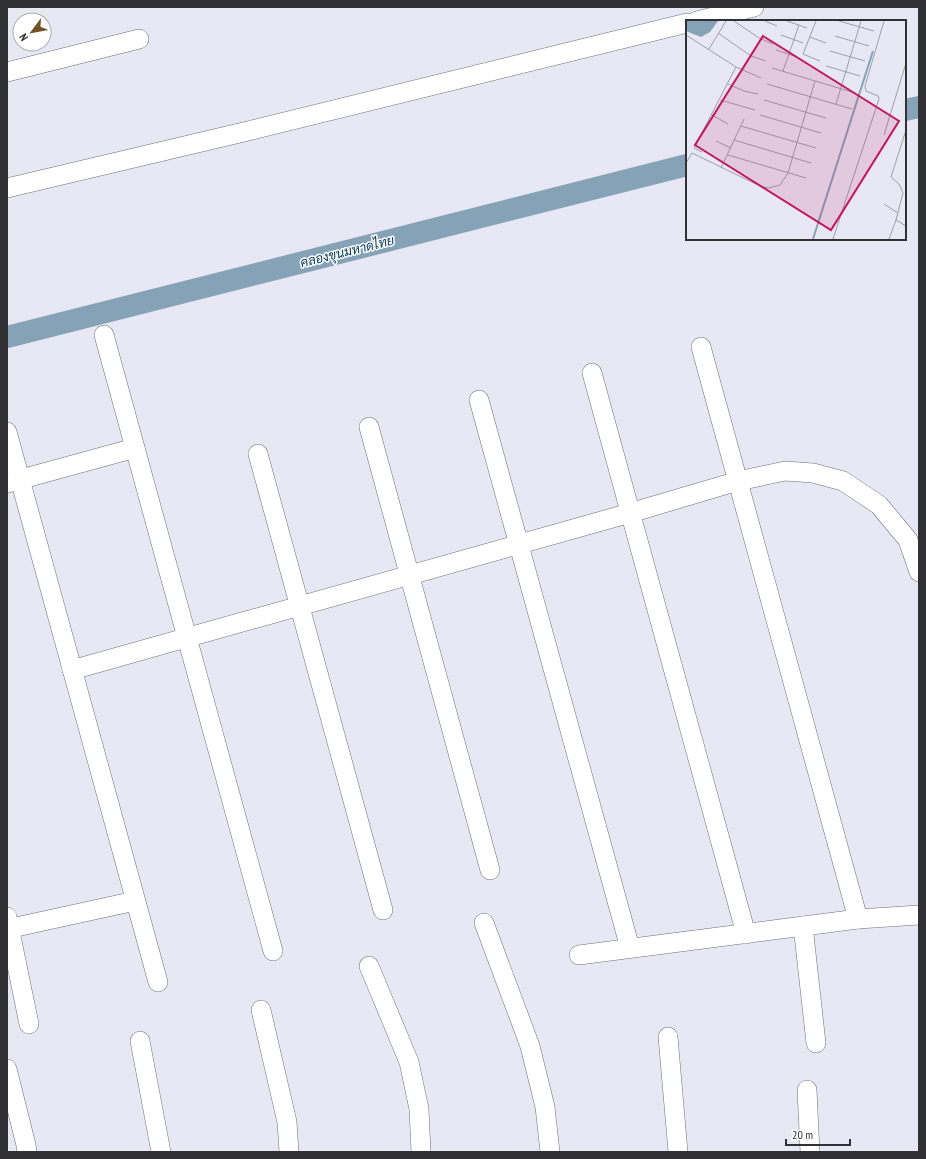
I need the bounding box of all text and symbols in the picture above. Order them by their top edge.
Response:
north arrow [12,12,52,52]
inset map [686,20,906,240]
text: N [16,31,31,44]
water label: คลองขุนมหาดไทย [298,231,397,272]
scale bar [786,1121,850,1147]
text: 20 m [792,1127,813,1142]

